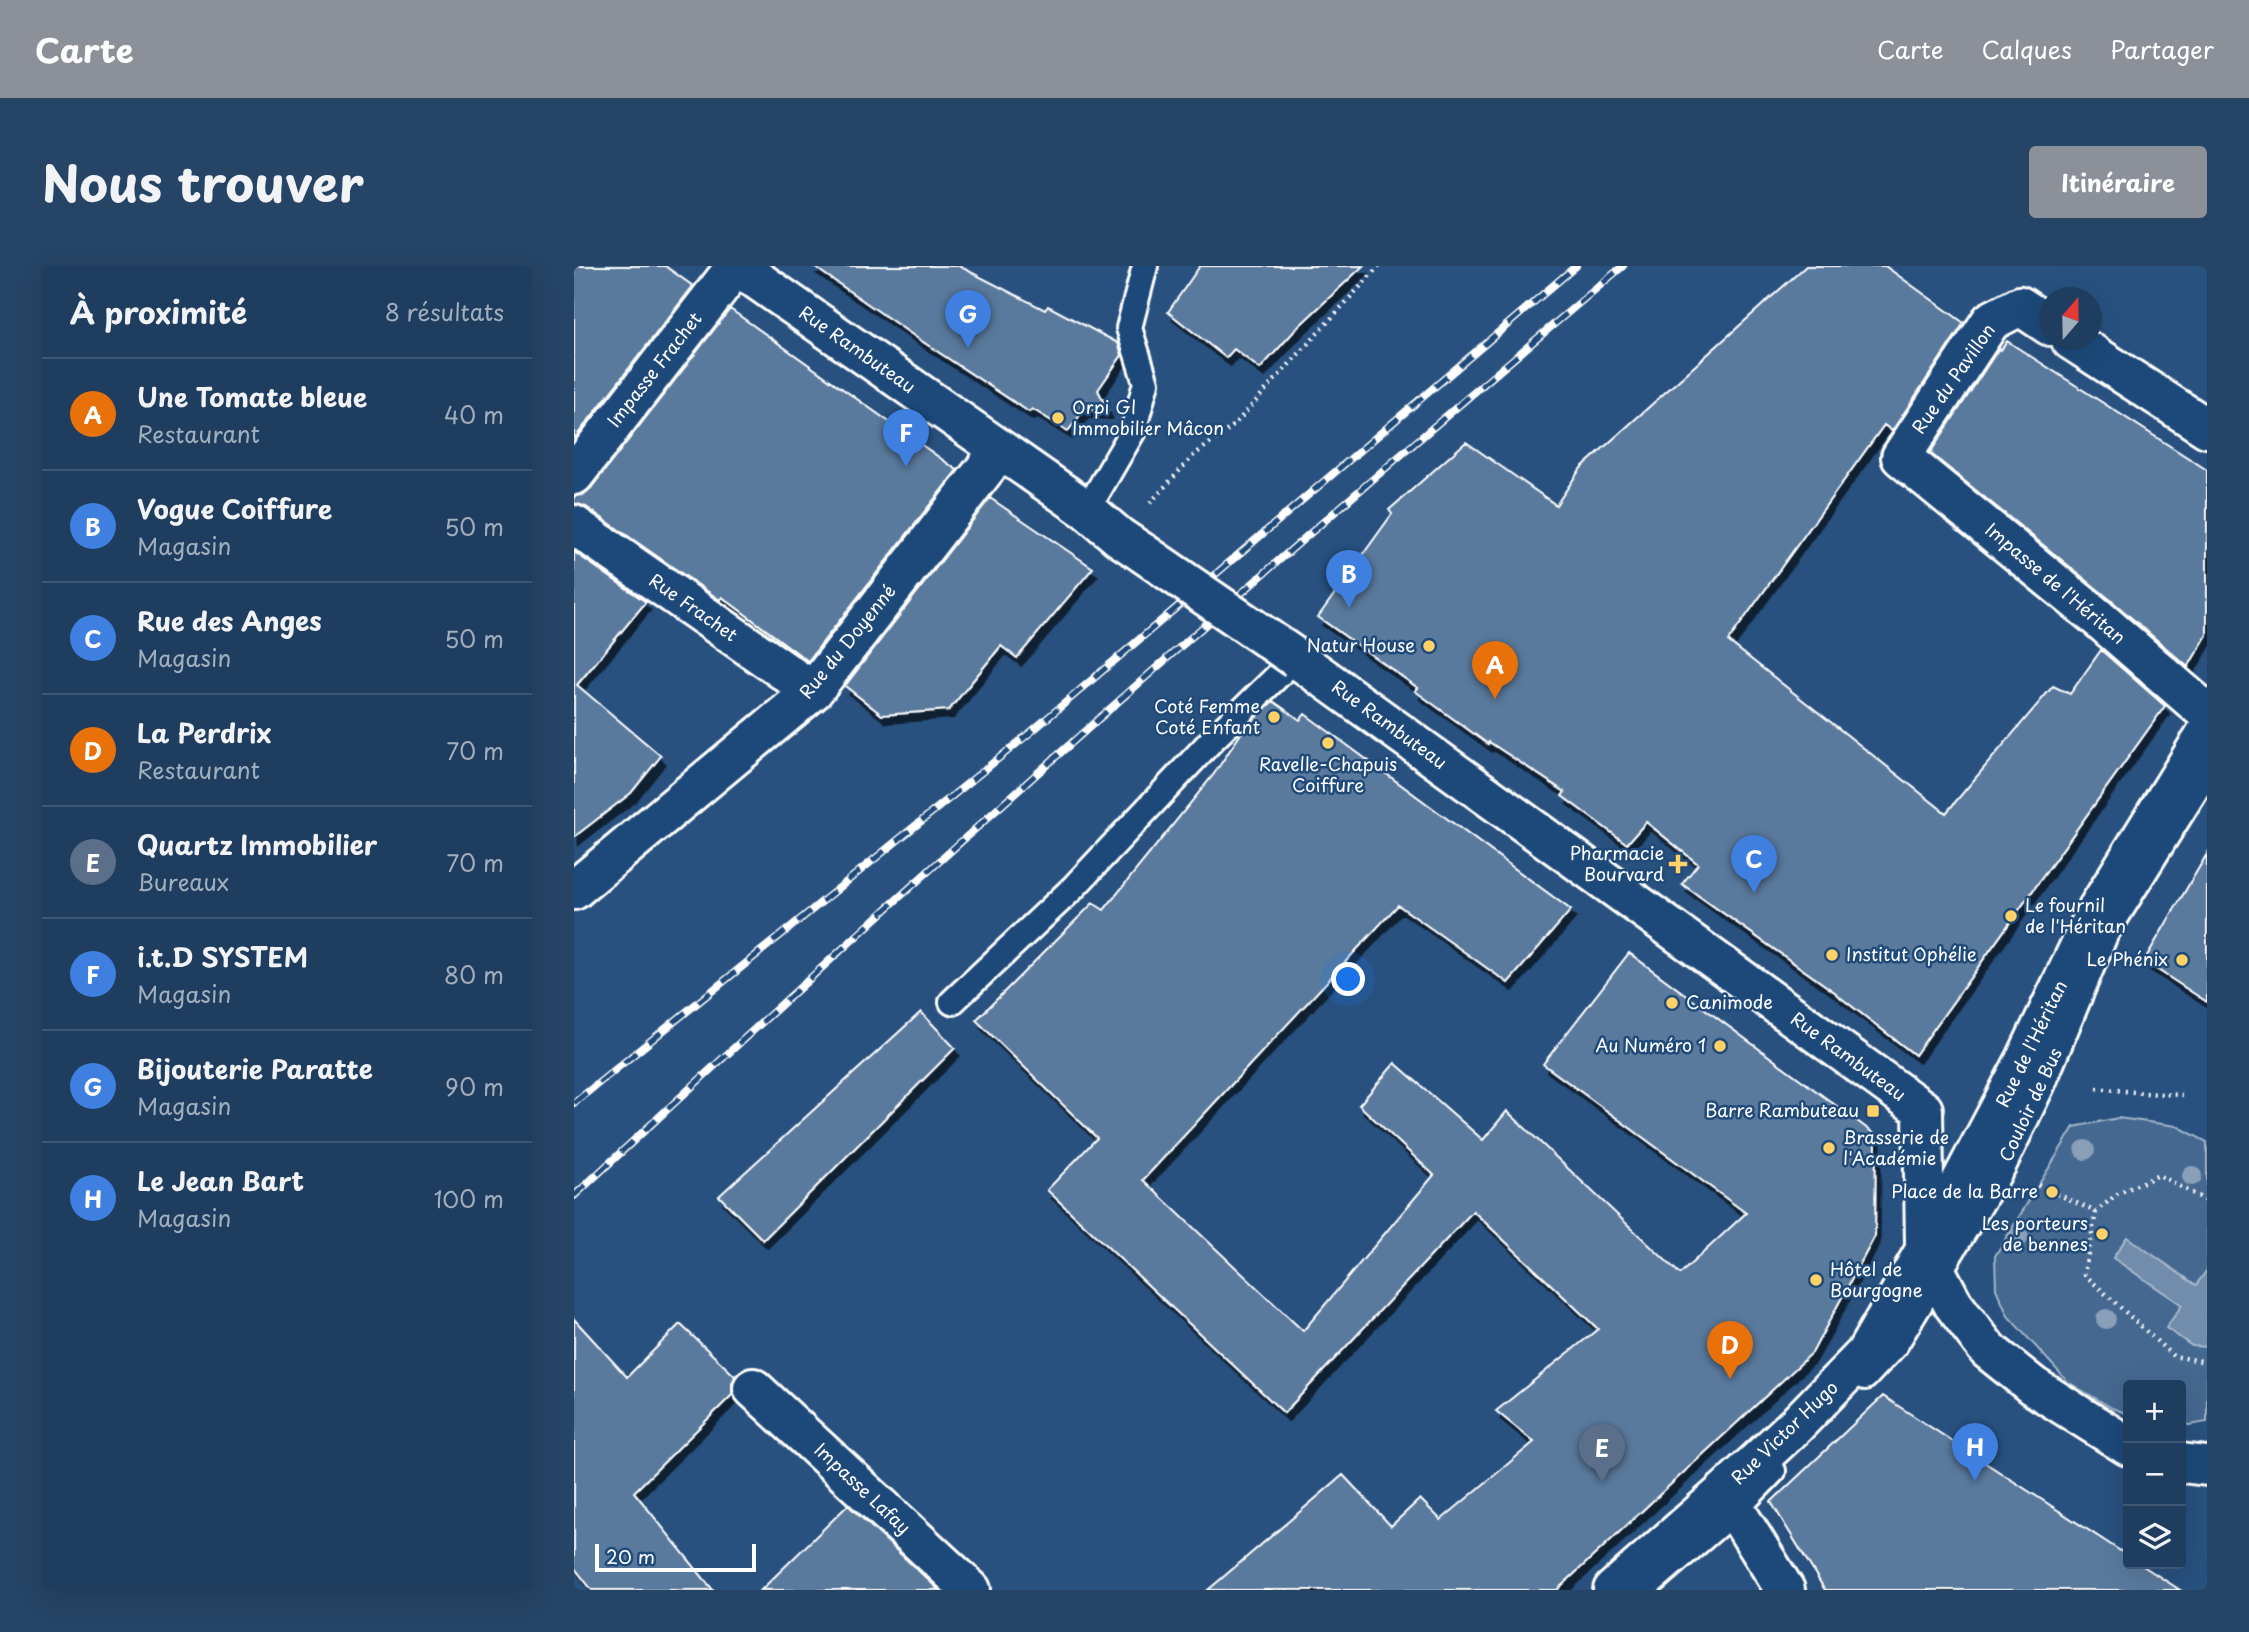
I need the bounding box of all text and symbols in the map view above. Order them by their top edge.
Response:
text: Carte [35,24,134,74]
text: Carte [1877,31,1943,67]
text: Calques [1981,31,2072,67]
text: Partager [2110,31,2214,67]
text: Nous trouver [42,145,364,219]
button: Itinéraire [2029,146,2207,218]
north arrow [2039,287,2102,350]
text: À proximité [70,289,247,334]
pin: G [945,290,991,348]
text: 8 résultats [385,294,504,329]
street label: Rue Rambuteau [794,299,922,399]
street label: Impasse Frachet [600,306,707,432]
street label: Rue du Pavillon [1905,317,2001,439]
text: Une Tomate bleue [137,377,367,416]
place label: Orpi Gl Immobilier Mâcon [1072,393,1224,441]
text: A [84,397,102,432]
text: 40 m [444,397,504,432]
pin: F [883,409,929,467]
marker: Orpi Gl Immobilier Mâcon [1050,410,1066,426]
text: Restaurant [137,416,260,451]
text: Vogue Coiffure [137,489,332,528]
text: B [85,509,101,544]
text: 50 m [444,509,504,544]
street label: Impasse de l'Héritan [1980,516,2132,650]
text: Magasin [137,528,231,563]
pin: B [1326,550,1372,608]
street label: Rue Frachet [644,566,744,647]
street label: Rue du Doyenné [792,578,901,704]
text: Rue des Anges [137,601,322,640]
text: C [84,621,102,656]
text: 50 m [444,621,504,656]
place label: Natur House [1307,631,1415,658]
marker: Natur House [1421,638,1437,654]
text: Magasin [137,640,231,675]
pin: A [1472,641,1518,699]
street label: Rue Rambuteau [1327,673,1453,775]
place label: Coté Femme Coté Enfant [1154,692,1260,740]
marker: Coté Femme Coté Enfant [1266,709,1282,725]
text: La Perdrix [137,713,271,752]
text: D [84,733,102,768]
text: 70 m [446,733,504,768]
marker: Ravelle-Chapuis Coiffure [1320,735,1336,751]
place label: Ravelle-Chapuis Coiffure [1259,750,1397,798]
text: Restaurant [137,752,260,787]
text: Quartz Immobilier [137,825,377,864]
pin: C [1731,835,1777,893]
place label: Pharmacie Bourvard [1570,839,1664,887]
text: E [86,845,100,880]
text: 70 m [446,845,504,880]
marker: Pharmacie Bourvard [1670,856,1686,872]
text: Bureaux [137,864,229,899]
place label: Le fournil de l'Héritan [2025,891,2126,939]
marker: Le fournil de l'Héritan [2003,908,2019,924]
text: i.t.D SYSTEM [137,937,308,976]
place label: Institut Ophélie [1846,940,1977,967]
place label: Le Phénix [2087,945,2168,972]
marker: Institut Ophélie [1824,947,1840,963]
marker: Le Phénix [2174,952,2190,968]
text: F [86,957,100,992]
text: 80 m [444,957,504,992]
your location [1331,962,1365,996]
street label: Rue de l'Héritan [1988,975,2073,1111]
text: Magasin [137,976,231,1011]
place label: Canimode [1686,988,1773,1015]
marker: Canimode [1664,995,1680,1011]
street label: Rue Rambuteau [1786,1005,1912,1107]
place label: Au Numéro 1 [1595,1031,1706,1058]
marker: Au Numéro 1 [1712,1038,1728,1054]
street label: Couloir de Bus [1991,1043,2068,1166]
text: Bijouterie Paratte [137,1049,373,1088]
text: G [84,1069,102,1104]
text: 90 m [445,1069,504,1104]
text: Magasin [137,1088,231,1123]
place label: Barre Rambuteau [1705,1096,1859,1123]
marker: Barre Rambuteau [1865,1103,1881,1119]
place label: Brasserie de l'Académie [1843,1123,1949,1171]
marker: Brasserie de l'Académie [1821,1140,1837,1156]
text: Le Jean Bart [137,1161,304,1200]
place label: Place de la Barre [1891,1177,2038,1204]
text: H [84,1181,102,1216]
text: 100 m [434,1181,504,1216]
marker: Place de la Barre [2044,1184,2060,1200]
text: Magasin [137,1200,231,1235]
place label: Les porteurs de bennes [1982,1209,2088,1257]
marker: Les porteurs de bennes [2094,1226,2110,1242]
place label: Hôtel de Bourgogne [1830,1255,1923,1303]
marker: Hôtel de Bourgogne [1808,1272,1824,1288]
pin: D [1707,1321,1753,1379]
street label: Rue Victor Hugo [1724,1374,1843,1490]
map controls [2123,1380,2186,1569]
button: + [2123,1380,2186,1443]
pin: H [1952,1423,1998,1481]
pin: E [1579,1424,1625,1482]
street label: Impasse Lafay [809,1436,917,1540]
button: − [2123,1443,2186,1506]
button: layers [2123,1506,2186,1569]
scale bar [595,1541,756,1573]
text: 20 m [606,1542,655,1570]

